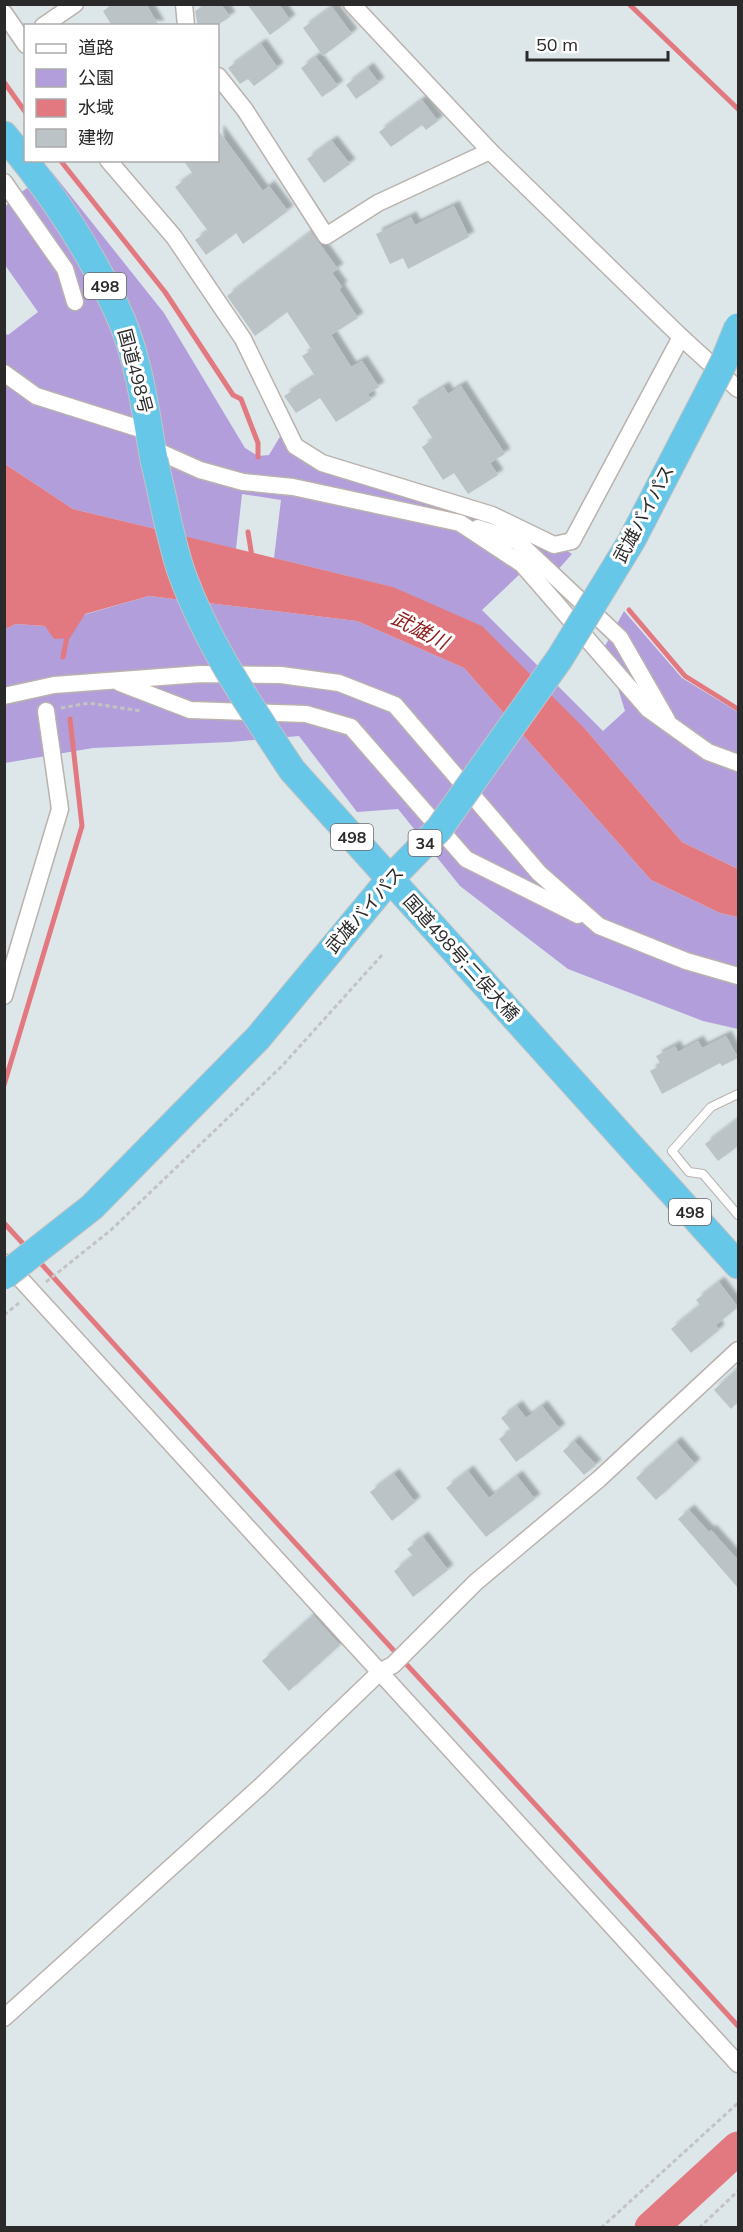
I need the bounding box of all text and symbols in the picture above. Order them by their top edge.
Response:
legend [24,24,219,162]
scale bar [527,24,668,62]
text: 50 m [536,33,578,56]
text: 道路 [78,36,114,59]
text: 公園 [78,66,114,89]
text: 水域 [78,96,114,119]
text: 建物 [78,126,114,149]
road number: 498 [84,273,126,299]
street label: 国道498号 [113,326,158,416]
street label: 武雄バイパス [608,461,679,567]
water label: 武雄川 [388,605,454,655]
road number: 498 [331,824,373,850]
road number: 34 [408,830,442,856]
street label: 武雄バイパス [321,862,409,958]
street label: 国道498号;二俣大橋 [398,890,524,1026]
road number: 498 [669,1199,711,1225]

